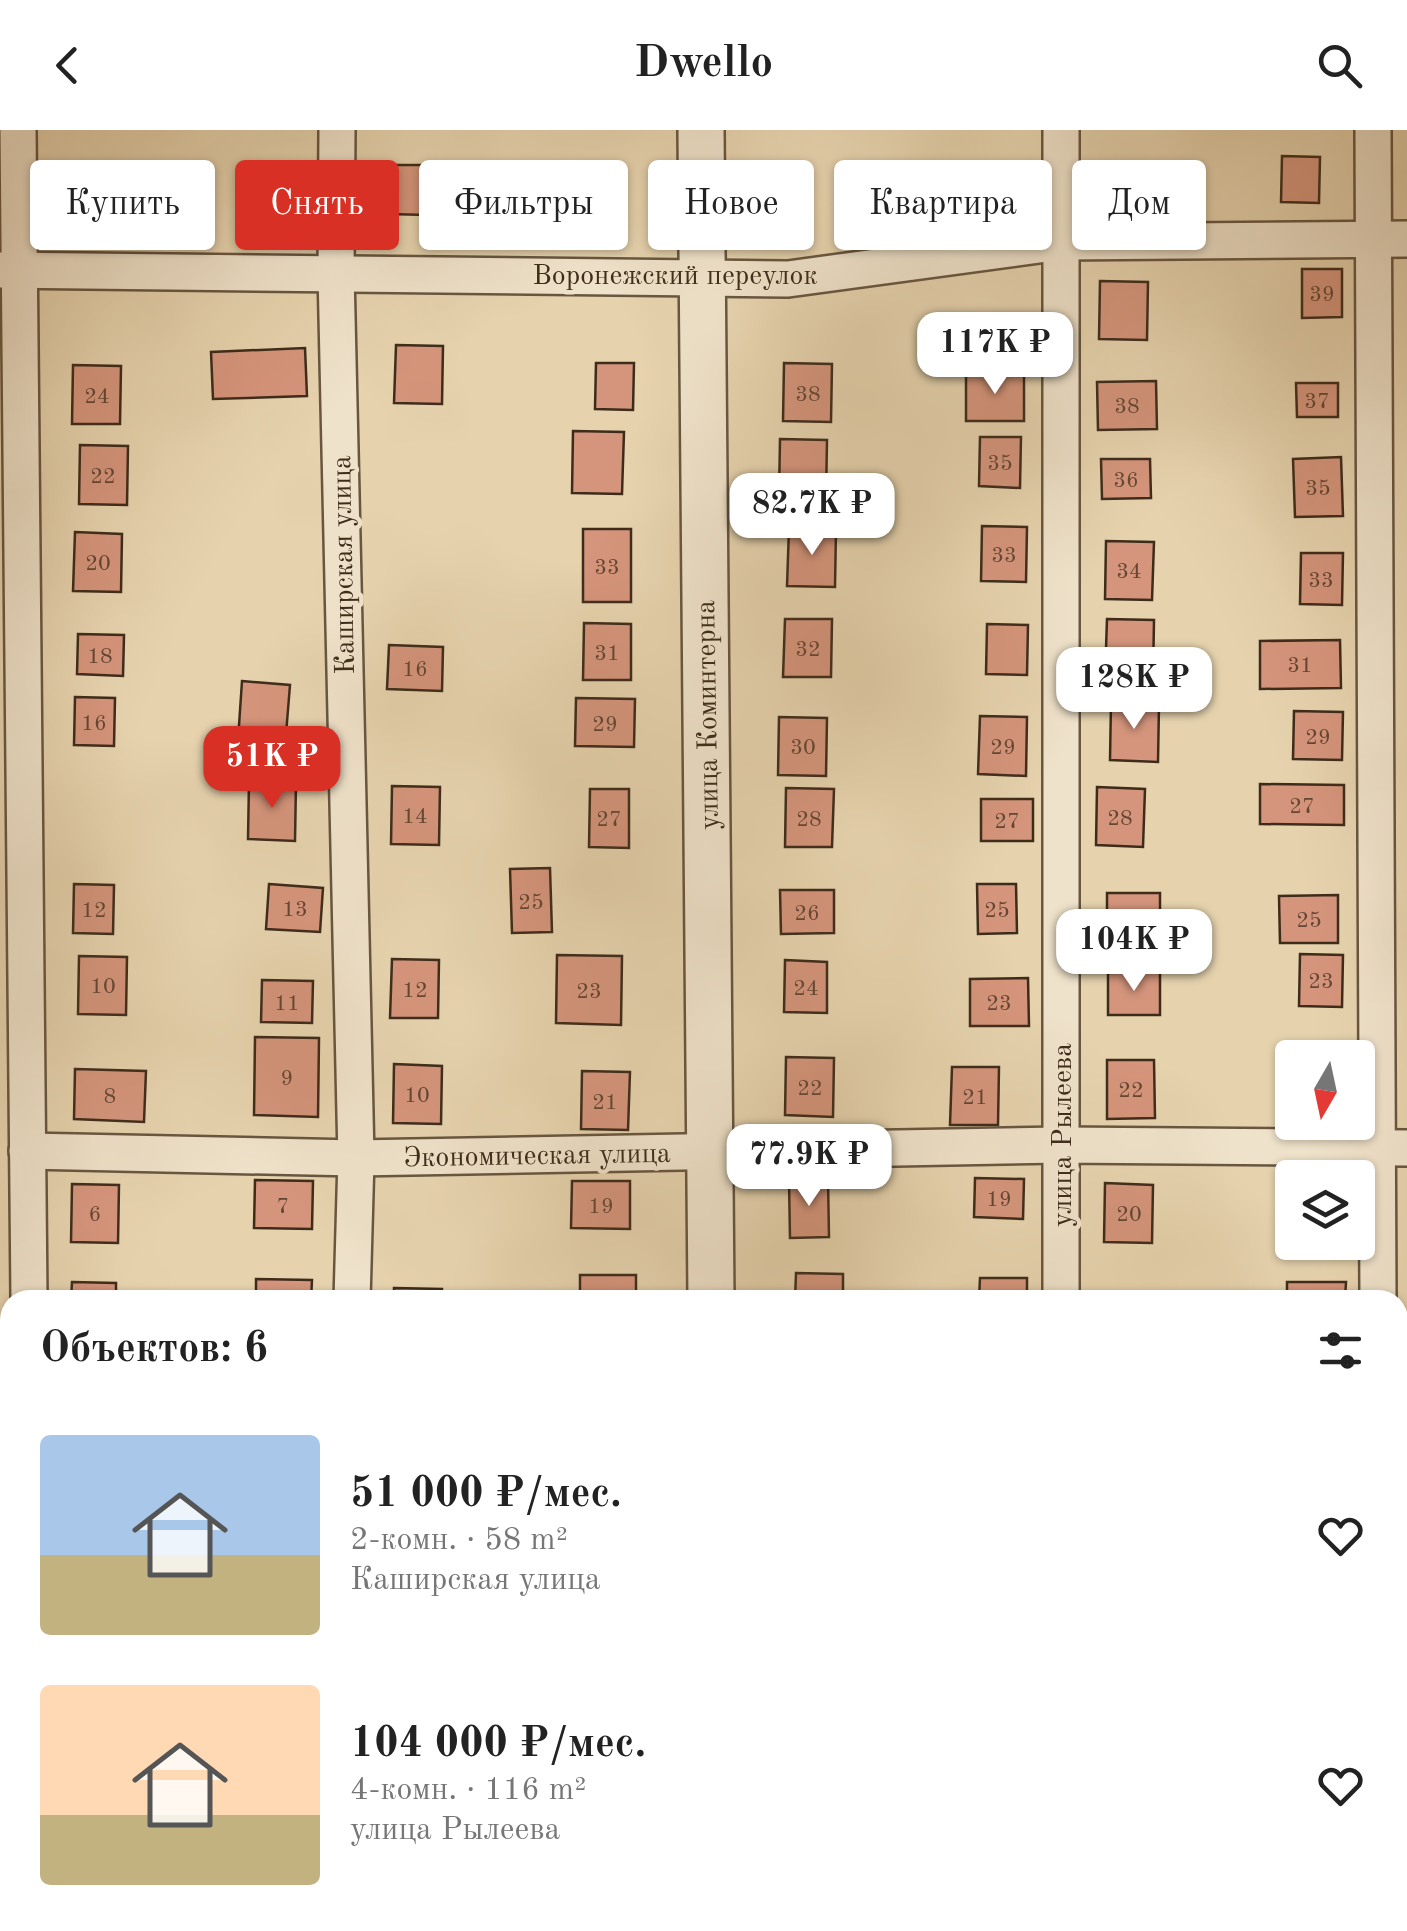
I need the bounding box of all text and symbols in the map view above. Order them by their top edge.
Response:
icon: back [40,38,95,93]
icon: search [1312,38,1367,93]
text: Dwello [634,42,773,87]
chip: Купить [30,160,215,250]
chip: Снять [235,160,399,250]
chip: Фильтры [419,160,628,250]
chip: Новое [648,160,814,250]
chip: Квартира [834,160,1052,250]
chip: Дом [1072,160,1206,250]
street label: Воронежский переулок [532,263,818,291]
house number: 39 [1309,284,1335,306]
pin: 117K ₽ [914,312,1076,397]
text: 117K ₽ [939,328,1051,360]
house number: 38 [795,384,821,406]
house number: 24 [84,386,110,408]
house number: 37 [1304,391,1330,413]
house number: 38 [1114,396,1140,418]
house number: 35 [987,453,1013,475]
street label: Каширская улица [329,455,361,675]
house number: 22 [90,466,116,488]
house number: 36 [1113,470,1139,492]
pin: 82.7K ₽ [720,473,904,558]
house number: 35 [1305,478,1331,500]
text: 82.7K ₽ [752,489,872,521]
house number: 33 [991,545,1017,567]
house number: 20 [85,553,111,575]
house number: 33 [594,557,620,579]
house number: 34 [1116,561,1142,583]
house number: 33 [1308,570,1334,592]
street label: улица Коминтерна [693,600,725,830]
house number: 32 [795,639,821,661]
house number: 31 [594,643,620,665]
house number: 18 [87,646,113,668]
pin: 128K ₽ [1053,647,1215,732]
house number: 31 [1287,655,1313,677]
house number: 16 [402,659,428,681]
text: 128K ₽ [1078,663,1190,695]
house number: 16 [81,713,107,735]
house number: 29 [592,714,618,736]
pin: 51K ₽ [202,726,342,811]
house number: 29 [1305,727,1331,749]
house number: 30 [790,737,816,759]
house number: 29 [990,737,1016,759]
text: 51K ₽ [225,742,319,774]
house number: 27 [1289,796,1315,818]
house number: 14 [402,806,428,828]
house number: 28 [1107,808,1133,830]
house number: 27 [596,809,622,831]
house number: 28 [796,809,822,831]
house number: 27 [994,811,1020,833]
house number: 25 [518,892,544,914]
house number: 13 [282,899,308,921]
house number: 12 [81,900,107,922]
house number: 25 [984,900,1010,922]
house number: 26 [794,903,820,925]
pin: 104K ₽ [1053,909,1215,994]
house number: 25 [1296,910,1322,932]
text: 104K ₽ [1078,925,1190,957]
house number: 23 [1308,971,1334,993]
house number: 10 [90,976,116,998]
house number: 24 [793,978,819,1000]
house number: 12 [402,980,428,1002]
house number: 23 [576,981,602,1003]
house number: 11 [274,993,300,1015]
house number: 23 [986,993,1012,1015]
north arrow [1275,1040,1375,1140]
map controls [1275,1040,1375,1260]
street label: улица Рылеева [1050,1043,1078,1227]
house number: 9 [281,1068,293,1090]
house number: 22 [797,1078,823,1100]
house number: 22 [1118,1080,1144,1102]
house number: 10 [404,1085,430,1107]
house number: 8 [104,1086,116,1108]
house number: 21 [962,1087,988,1109]
house number: 21 [592,1092,618,1114]
pin: 77.9K ₽ [717,1124,901,1209]
text: 77.9K ₽ [749,1140,869,1172]
street label: Экономическая улица [403,1141,671,1173]
button: layers [1275,1160,1375,1260]
house number: 19 [986,1189,1012,1211]
house number: 7 [277,1196,289,1218]
house number: 19 [588,1196,614,1218]
house number: 6 [89,1204,101,1226]
house number: 20 [1116,1204,1142,1226]
icon: filters [1313,1323,1368,1378]
text: Объектов: 6 [40,1329,268,1371]
text: 51 000 ₽/мес. [350,1474,622,1516]
icon: home [120,1475,240,1595]
icon: heart [1313,1508,1368,1563]
text: 2-комн. · 58 m² [350,1525,568,1557]
text: Каширская улица [350,1565,601,1597]
text: 104 000 ₽/мес. [350,1724,646,1766]
icon: home [120,1725,240,1845]
icon: heart [1313,1758,1368,1813]
text: 4-комн. · 116 m² [350,1775,586,1807]
text: улица Рылеева [350,1815,560,1847]

